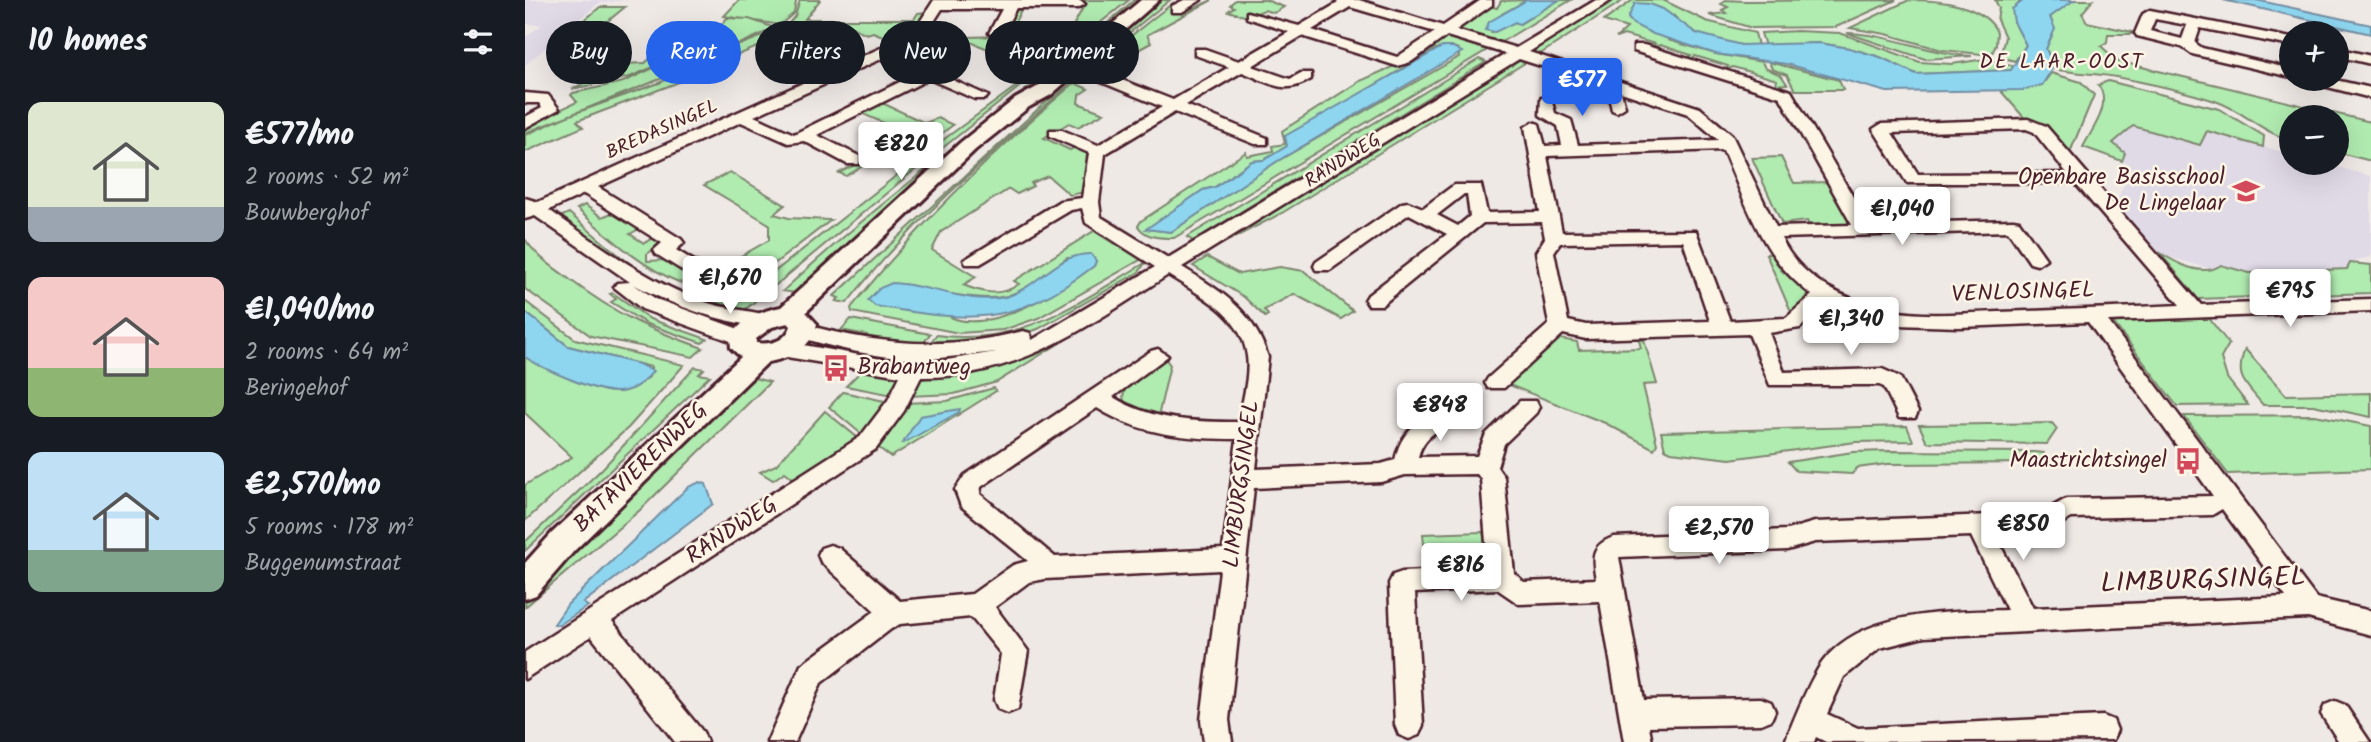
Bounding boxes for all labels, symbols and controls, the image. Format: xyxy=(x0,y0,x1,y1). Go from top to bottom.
text: 10 homes xyxy=(28,18,148,66)
chip: Buy xyxy=(546,21,632,84)
chip: Rent xyxy=(646,21,741,84)
chip: Filters xyxy=(755,21,865,84)
chip: New xyxy=(879,21,971,84)
chip: Apartment xyxy=(985,21,1139,84)
map controls xyxy=(2279,21,2349,175)
button: + xyxy=(2279,21,2349,91)
icon: filters xyxy=(459,23,497,61)
district label: DE LAAR-OOST xyxy=(1979,46,2145,79)
pin: €577 xyxy=(1541,58,1623,118)
text: €577 xyxy=(1558,63,1606,99)
street label: BREDASINGEL xyxy=(601,92,723,168)
button: − xyxy=(2279,105,2349,175)
text: €577/mo xyxy=(245,112,354,160)
pin: €820 xyxy=(860,122,942,182)
street label: RANDWEG xyxy=(1299,126,1387,196)
text: €820 xyxy=(874,127,928,163)
icon: home xyxy=(84,130,168,214)
text: 2 rooms · 52 m² xyxy=(245,160,408,196)
place label: Openbare Basisschool De Lingelaar xyxy=(2018,160,2226,222)
school or university icon: Openbare Basisschool De Lingelaar xyxy=(2231,176,2261,206)
pin: €1,040 xyxy=(1845,188,1959,247)
text: €1,040 xyxy=(1870,192,1934,228)
text: Bouwberghof xyxy=(245,196,369,232)
pin: €1,670 xyxy=(673,256,787,316)
text: €1,670 xyxy=(699,261,761,297)
pin: €795 xyxy=(2249,270,2331,329)
street label: VENLOSINGEL xyxy=(1951,273,2095,313)
text: €795 xyxy=(2266,274,2314,310)
text: €1,040/mo xyxy=(245,287,375,335)
pin: €1,340 xyxy=(1794,298,1908,357)
text: €1,340 xyxy=(1819,302,1883,338)
icon: home xyxy=(84,305,168,389)
text: 2 rooms · 64 m² xyxy=(245,335,408,371)
place label: Brabantweg xyxy=(857,350,971,386)
bus stop icon: Brabantweg xyxy=(821,353,851,383)
text: Beringehof xyxy=(245,371,348,407)
pin: €848 xyxy=(1399,384,1481,443)
text: €848 xyxy=(1413,388,1467,424)
street label: BATAVIERENWEG xyxy=(565,394,717,542)
street label: LIMBURGSINGEL xyxy=(1214,398,1270,570)
place label: Maastrichtsingel xyxy=(2010,443,2167,479)
bus stop icon: Maastrichtsingel xyxy=(2173,446,2203,476)
text: €2,570/mo xyxy=(245,462,381,510)
icon: home xyxy=(84,480,168,564)
street label: RANDWEG xyxy=(679,488,785,574)
pin: €850 xyxy=(1982,503,2064,562)
pin: €2,570 xyxy=(1662,506,1776,566)
text: €850 xyxy=(1997,507,2049,543)
text: 5 rooms · 178 m² xyxy=(245,510,413,546)
text: €2,570 xyxy=(1685,511,1753,547)
pin: €816 xyxy=(1420,544,1502,603)
text: Buggenumstraat xyxy=(245,546,401,582)
text: €816 xyxy=(1437,548,1485,584)
street label: LIMBURGSINGEL xyxy=(2100,555,2306,607)

